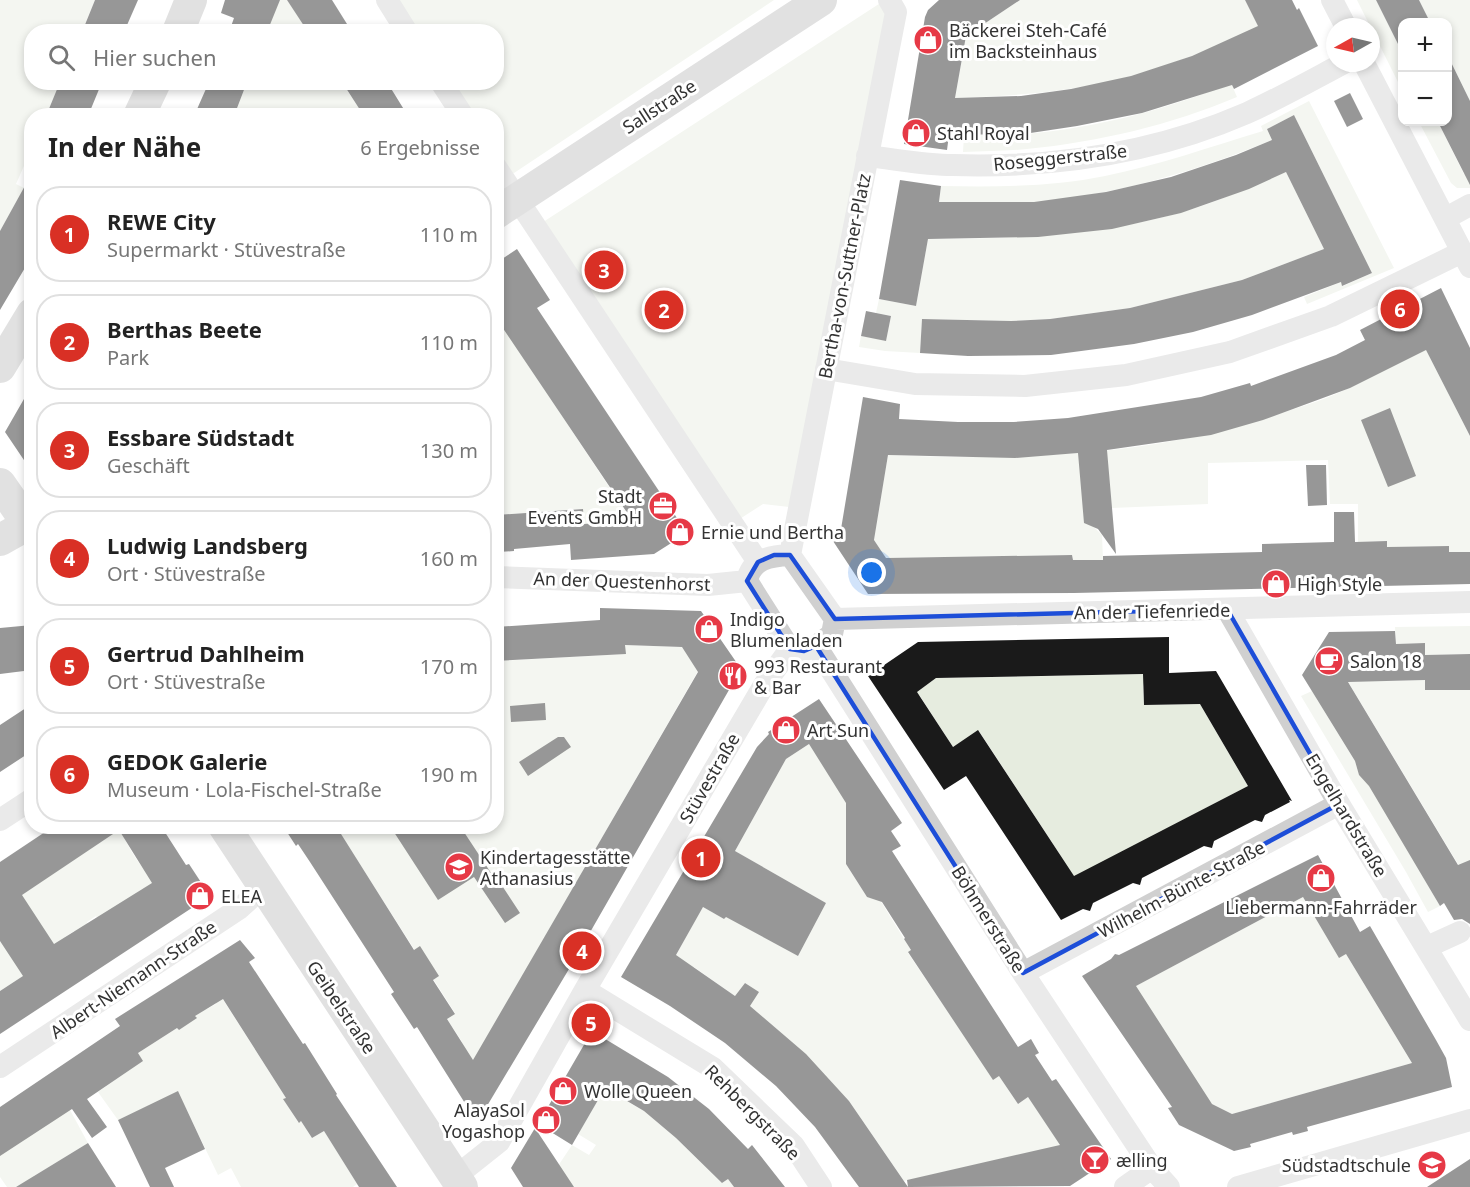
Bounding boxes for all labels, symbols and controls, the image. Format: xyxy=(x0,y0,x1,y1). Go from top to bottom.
place label: Bäckerei Steh-Café im Backsteinhaus xyxy=(949,18,1107,63)
north arrow xyxy=(1326,18,1380,72)
map controls xyxy=(1398,18,1452,126)
button: + xyxy=(1398,18,1452,72)
search box xyxy=(24,24,504,90)
shop icon: Bäckerei Steh-Café im Backsteinhaus xyxy=(912,24,944,56)
icon: search xyxy=(45,41,78,74)
text: Hier suchen xyxy=(93,42,217,72)
button: − xyxy=(1398,72,1452,126)
street label: Sallstraße xyxy=(618,73,700,139)
shop icon: Stahl Royal xyxy=(900,117,932,149)
place label: Stahl Royal xyxy=(937,121,1030,145)
text: In der Nähe xyxy=(48,129,201,165)
text: 6 Ergebnisse xyxy=(360,134,480,161)
street label: Roseggerstraße xyxy=(992,138,1128,176)
street label: Bertha-von-Suttner-Platz xyxy=(812,171,876,381)
text: REWE City xyxy=(107,206,216,236)
text: 1 xyxy=(64,221,75,248)
text: 110 m xyxy=(420,221,478,248)
text: Supermarkt · Stüvestraße xyxy=(107,236,346,263)
pin: 3 xyxy=(584,248,624,292)
pin: 6 xyxy=(1380,286,1420,332)
pin: 2 xyxy=(644,288,684,332)
text: Berthas Beete xyxy=(107,314,262,344)
text: 2 xyxy=(64,329,75,356)
text: 110 m xyxy=(420,329,478,356)
text: Park xyxy=(107,344,149,371)
text: Essbare Südstadt xyxy=(107,422,294,452)
text: 3 xyxy=(64,437,75,464)
text: 130 m xyxy=(420,437,478,464)
text: Geschäft xyxy=(107,452,190,479)
place label: Stadt Events GmbH xyxy=(527,484,643,529)
office icon: Stadt Events GmbH xyxy=(647,490,679,522)
shop icon: Ernie und Bertha xyxy=(664,516,696,548)
place label: Ernie und Bertha xyxy=(701,520,844,544)
text: Ludwig Landsberg xyxy=(107,530,308,560)
text: 4 xyxy=(64,545,75,572)
text: 160 m xyxy=(420,545,478,572)
your location xyxy=(857,558,886,587)
text: Ort · Stüvestraße xyxy=(107,560,266,587)
street label: An der Questenhorst xyxy=(533,566,711,596)
shop icon: High Style xyxy=(1260,568,1292,600)
place label: High Style xyxy=(1297,572,1382,596)
street label: An der Tiefenriede xyxy=(1074,598,1230,624)
place label: Indigo Blumenladen xyxy=(730,607,843,652)
shop icon: Indigo Blumenladen xyxy=(693,613,725,645)
text: Gertrud Dahlheim xyxy=(107,638,305,668)
cafe icon: Salon 18 xyxy=(1313,645,1345,677)
place label: Salon 18 xyxy=(1350,649,1422,673)
text: 5 xyxy=(64,653,75,680)
text: 170 m xyxy=(420,653,478,680)
place label: 993 Restaurant & Bar xyxy=(754,654,883,699)
restaurant icon: 993 Restaurant & Bar xyxy=(717,660,749,692)
text: Ort · Stüvestraße xyxy=(107,668,266,695)
shop icon: Art Sun xyxy=(770,714,802,746)
place label: Art Sun xyxy=(807,718,869,742)
street label: Stüvestraße xyxy=(673,728,745,828)
text: GEDOK Galerie xyxy=(107,746,267,776)
street label: Engelhardstraße xyxy=(1301,749,1393,881)
text: 6 xyxy=(64,761,75,788)
text: 190 m xyxy=(420,761,478,788)
text: Museum · Lola-Fischel-Straße xyxy=(107,776,382,803)
street label: Wilhelm-Bünte-Straße xyxy=(1093,835,1269,943)
pin: 1 xyxy=(682,836,720,880)
place label: Kindertagesstätte Athanasius xyxy=(480,845,630,890)
school or university icon: Kindertagesstätte Athanasius xyxy=(443,851,475,883)
street label: Böhmerstraße xyxy=(947,861,1031,977)
shop icon: Liebermann-Fahrräder xyxy=(1305,862,1337,894)
shop icon: ELEA xyxy=(184,880,216,912)
place label: ELEA xyxy=(221,884,262,908)
place label: Liebermann-Fahrräder xyxy=(1225,895,1417,919)
street label: Albert-Niemann-Straße xyxy=(45,914,221,1044)
pin: 4 xyxy=(562,928,602,974)
street label: Geibelstraße xyxy=(302,956,382,1058)
pin: 5 xyxy=(572,1000,610,1046)
street label: Rehbergstraße xyxy=(700,1059,806,1165)
shop icon: Wolle Queen xyxy=(547,1075,579,1107)
place label: Wolle Queen xyxy=(584,1079,692,1103)
place label: AlayaSol Yogashop xyxy=(442,1098,525,1143)
shop icon: AlayaSol Yogashop xyxy=(530,1104,562,1136)
bar icon: ælling xyxy=(1079,1144,1111,1176)
place label: ælling xyxy=(1116,1148,1168,1172)
school or university icon: Südstadtschule xyxy=(1416,1149,1448,1181)
place label: Südstadtschule xyxy=(1282,1153,1411,1177)

